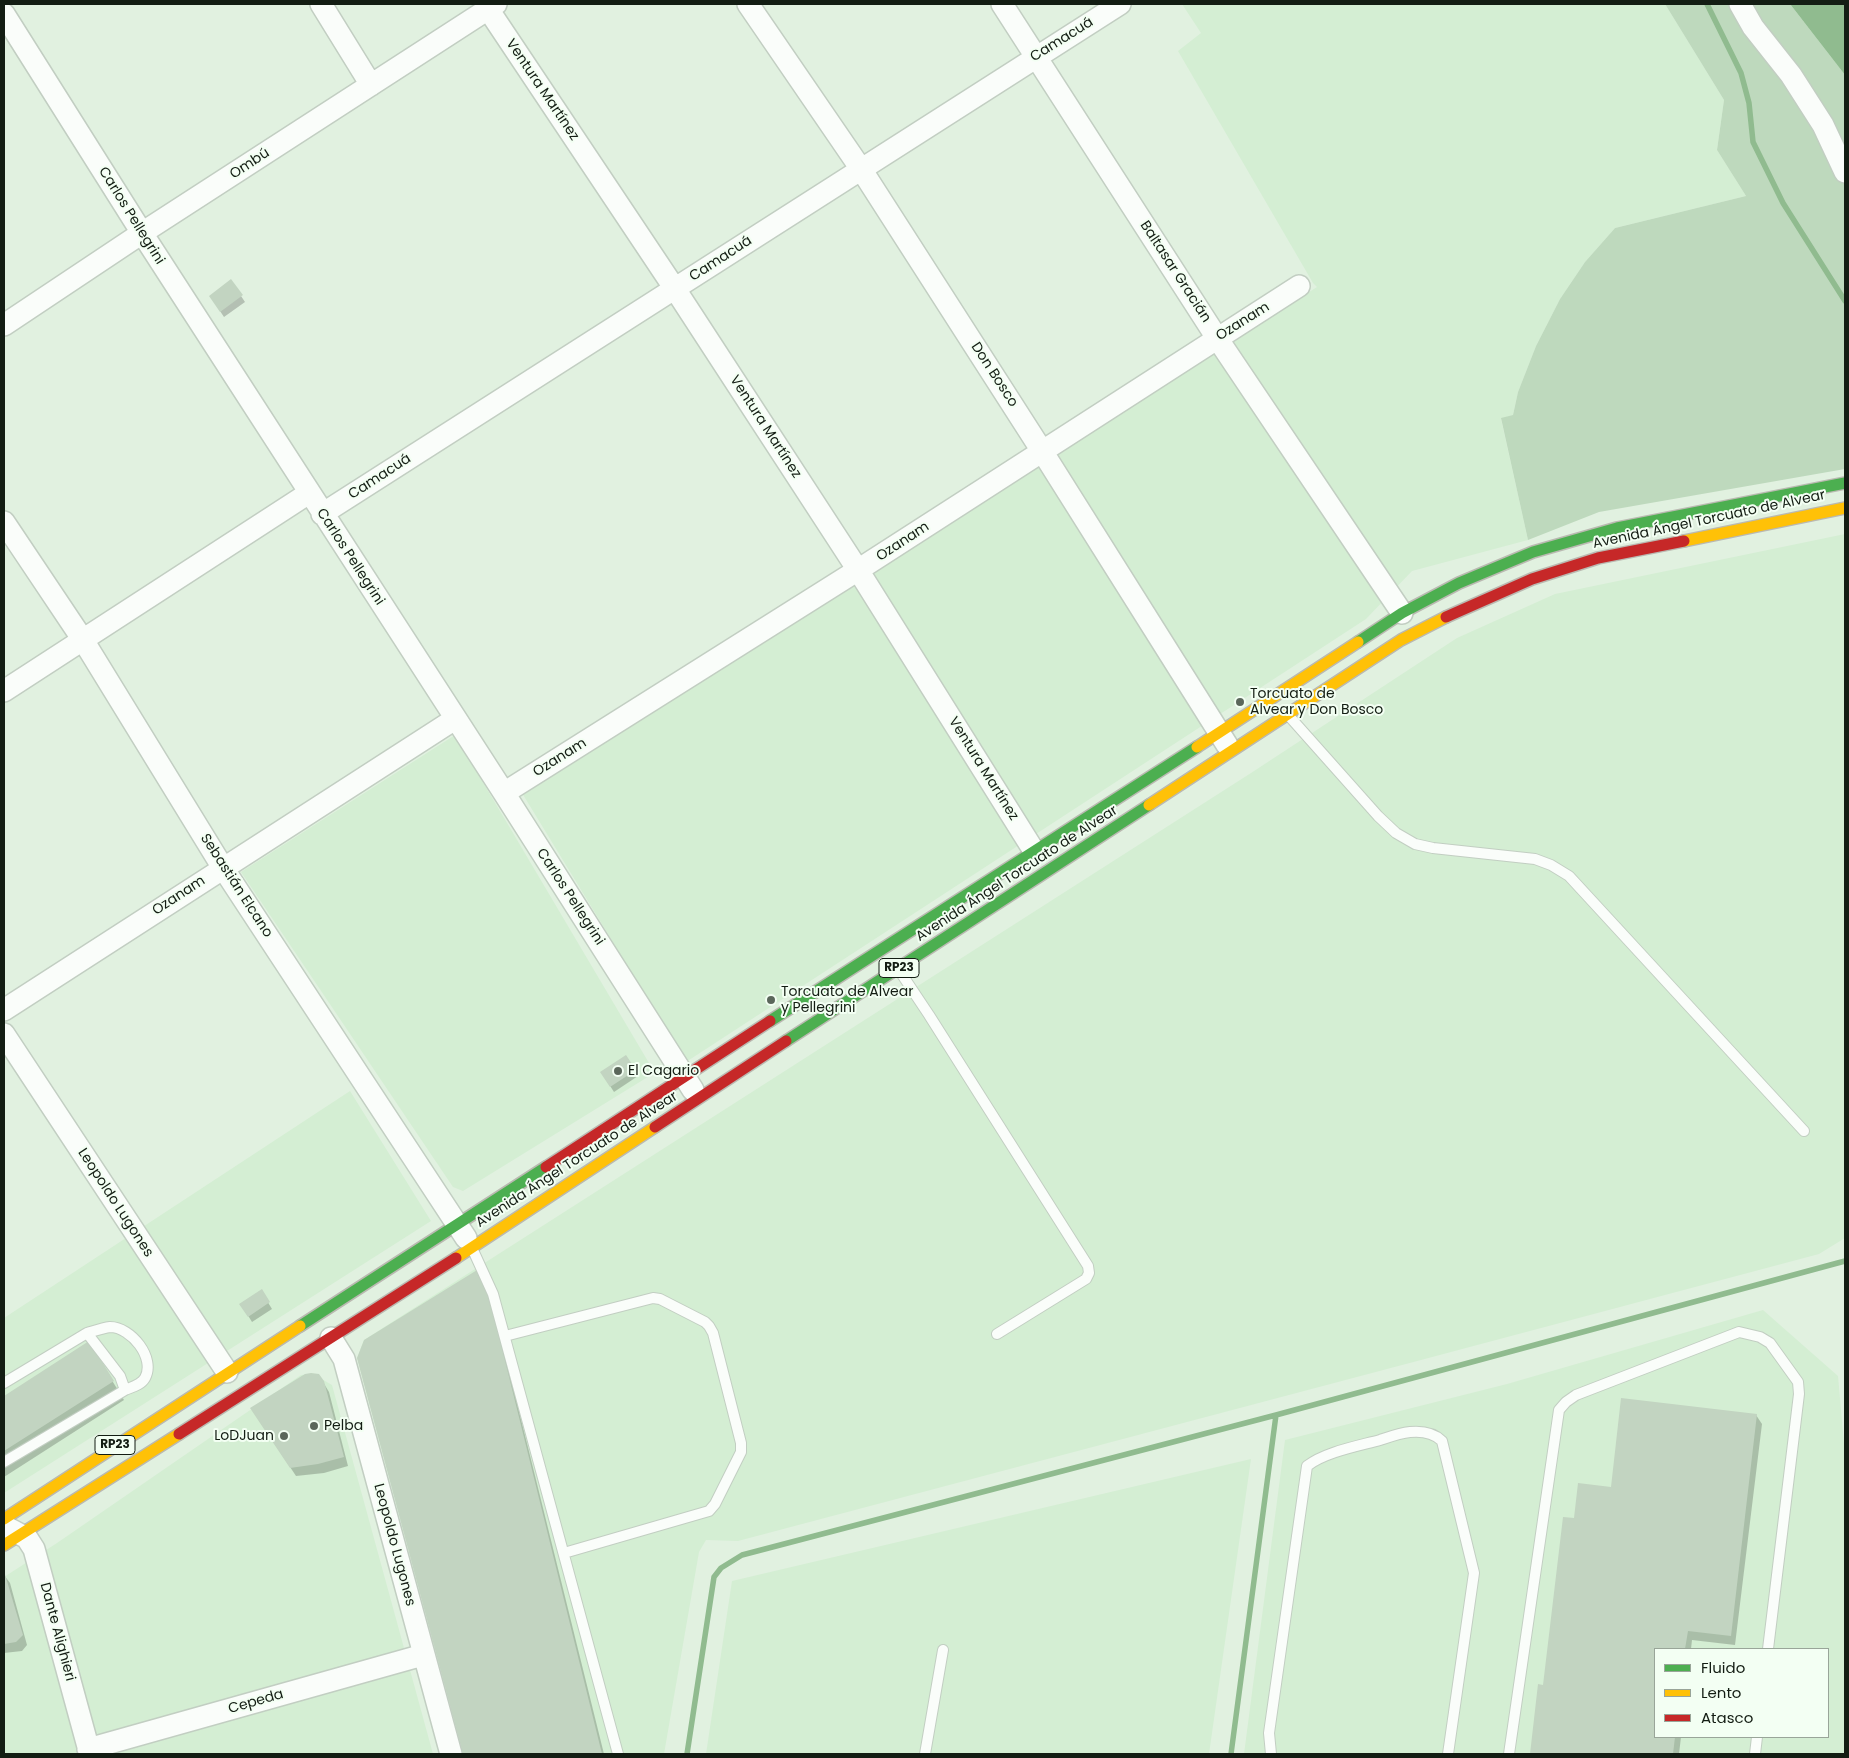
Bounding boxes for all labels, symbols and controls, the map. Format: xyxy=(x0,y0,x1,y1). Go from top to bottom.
street label: Camacuá xyxy=(1027,14,1097,66)
street label: Ventura Martínez xyxy=(502,36,582,144)
street label: Ombú xyxy=(227,145,273,183)
street label: Carlos Pellegrini xyxy=(94,164,168,268)
street label: Baltasar Gracián xyxy=(1136,218,1214,326)
street label: Camacuá xyxy=(687,233,755,285)
street label: Ozanam xyxy=(1213,299,1273,345)
street label: Don Bosco xyxy=(967,339,1021,411)
street label: Ventura Martínez xyxy=(726,373,804,481)
street label: Camacuá xyxy=(346,451,414,503)
street label: Avenida Ángel Torcuato de Alvear xyxy=(1591,487,1827,553)
street label: Carlos Pellegrini xyxy=(313,506,387,608)
street label: Ozanam xyxy=(873,519,933,565)
place label: Torcuato de Alvear y Don Bosco xyxy=(1250,686,1383,719)
marker: Torcuato de Alvear y Don Bosco xyxy=(1234,696,1246,708)
street label: Ventura Martínez xyxy=(944,714,1022,824)
street label: Ozanam xyxy=(530,735,590,781)
street label: Avenida Ángel Torcuato de Alvear xyxy=(913,802,1121,946)
street label: Sebastián Elcano xyxy=(196,831,276,941)
street label: Carlos Pellegrini xyxy=(533,846,607,948)
street label: Ozanam xyxy=(149,873,209,919)
road number: RP23 xyxy=(879,958,919,978)
place label: Torcuato de Alvear y Pellegrini xyxy=(781,984,913,1016)
marker: Torcuato de Alvear y Pellegrini xyxy=(765,994,777,1006)
place label: El Cagario xyxy=(628,1063,699,1079)
marker: El Cagario xyxy=(612,1065,624,1077)
street label: Avenida Ángel Torcuato de Alvear xyxy=(473,1088,681,1232)
street label: Leopoldo Lugones xyxy=(74,1146,156,1260)
place label: Pelba xyxy=(324,1418,363,1434)
marker: Pelba xyxy=(308,1420,320,1432)
place label: LoDJuan xyxy=(214,1428,274,1444)
marker: LoDJuan xyxy=(278,1430,290,1442)
road number: RP23 xyxy=(95,1436,135,1454)
street label: Leopoldo Lugones xyxy=(370,1482,418,1608)
street label: Dante Alighieri xyxy=(36,1581,78,1683)
legend xyxy=(1654,1648,1829,1738)
text: Fluido xyxy=(1701,1657,1745,1678)
text: Lento xyxy=(1701,1682,1741,1703)
street label: Cepeda xyxy=(227,1686,285,1718)
text: Atasco xyxy=(1701,1707,1753,1728)

